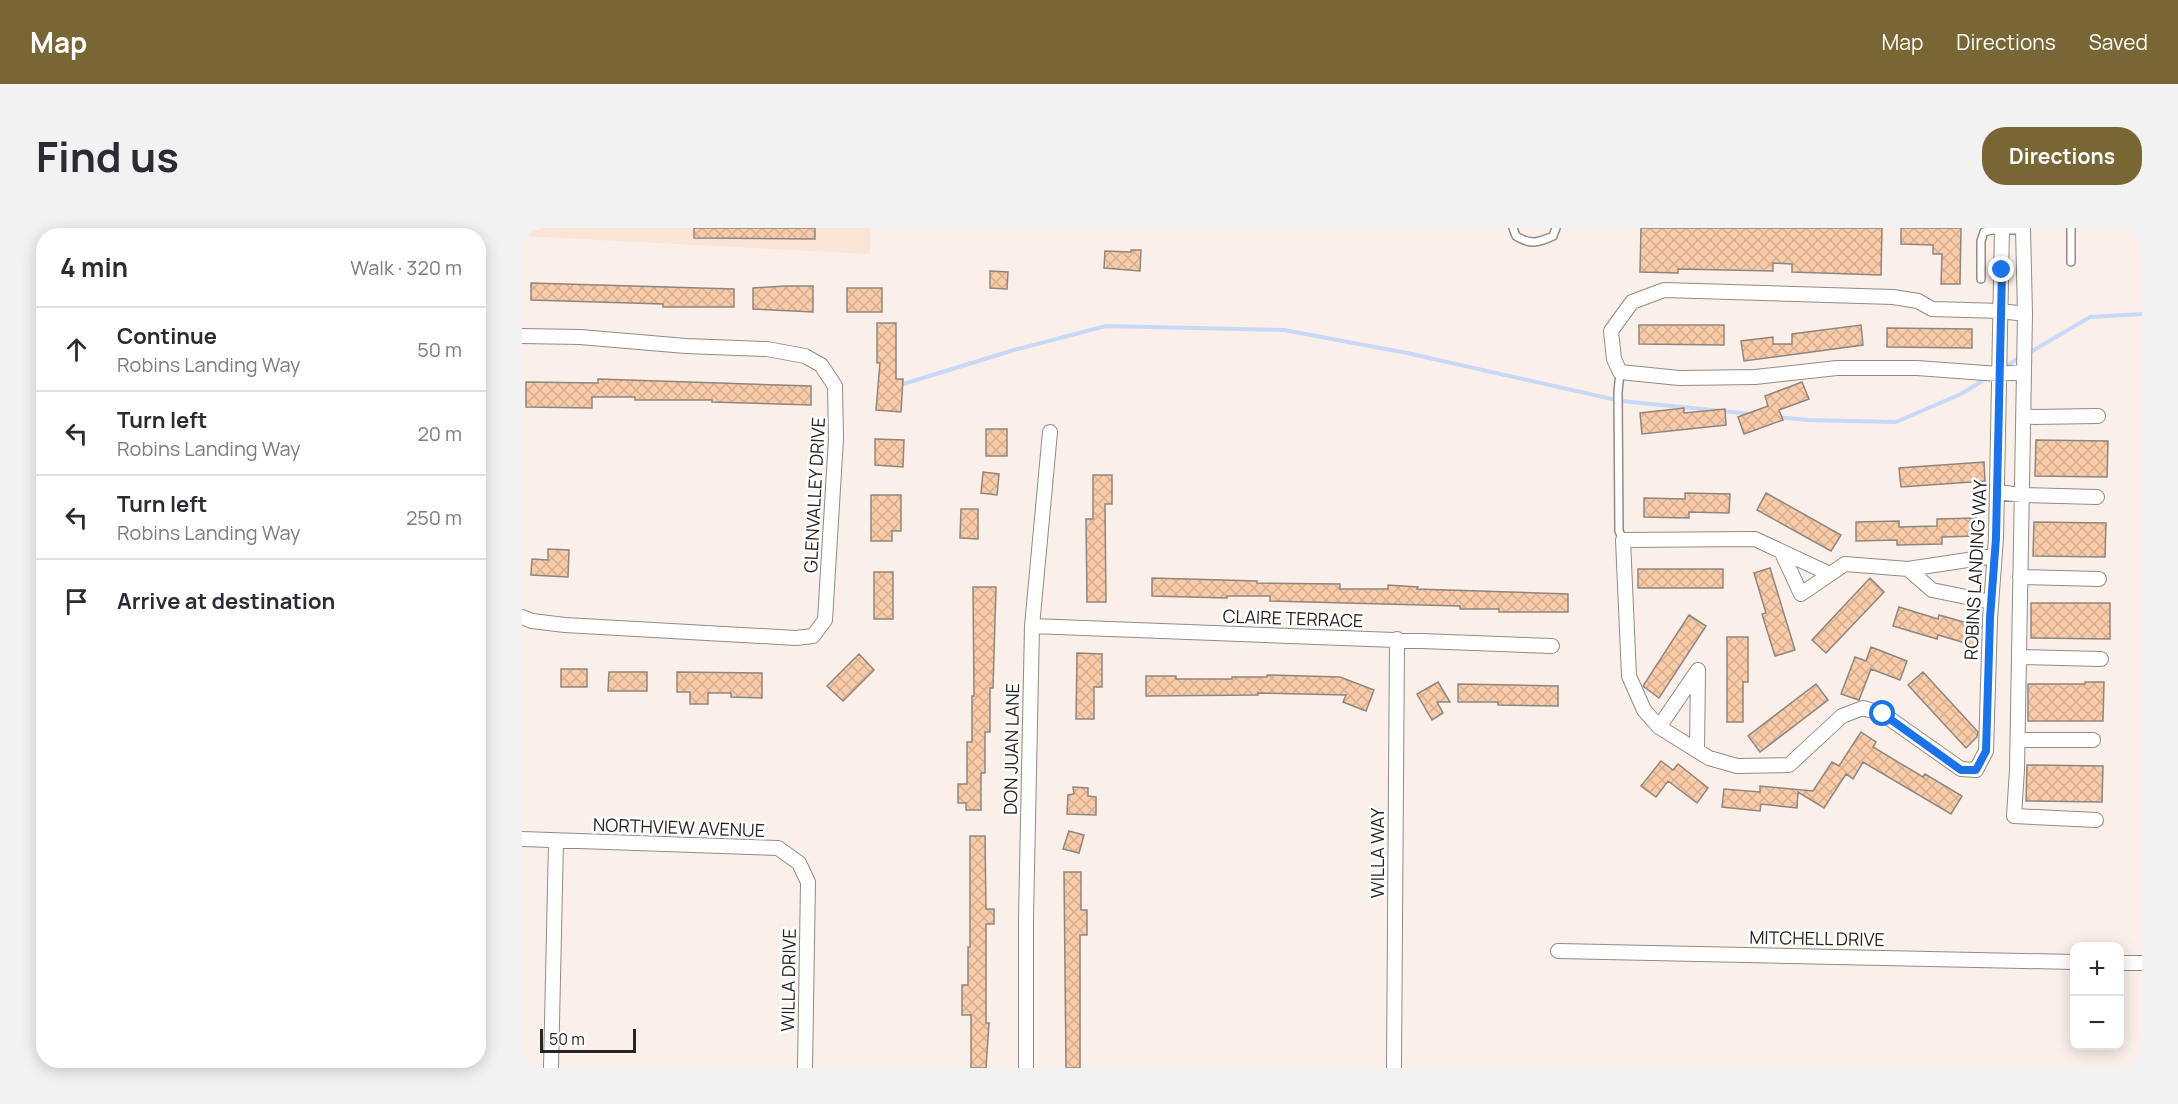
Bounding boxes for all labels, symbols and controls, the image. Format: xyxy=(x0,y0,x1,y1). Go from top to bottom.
text: Map xyxy=(30,23,87,61)
text: Map xyxy=(1882,28,1923,56)
text: Directions xyxy=(1956,28,2056,56)
text: Saved xyxy=(2089,28,2148,56)
text: Find us xyxy=(36,127,179,185)
button: Directions xyxy=(1982,127,2142,185)
text: 4 min xyxy=(60,249,128,285)
text: Walk · 320 m xyxy=(350,254,462,281)
route end xyxy=(1988,256,2014,282)
text: Continue xyxy=(117,321,217,351)
icon: ahead xyxy=(60,333,93,366)
text: 50 m xyxy=(417,336,462,363)
text: Robins Landing Way xyxy=(117,351,301,378)
text: Turn left xyxy=(117,405,207,435)
icon: left xyxy=(60,417,93,450)
street label: GLENVALLEY DRIVE xyxy=(798,417,830,573)
text: 20 m xyxy=(417,420,462,447)
text: Robins Landing Way xyxy=(117,435,301,462)
street label: ROBINS LANDING WAY xyxy=(1958,478,1992,661)
text: Turn left xyxy=(117,489,207,519)
icon: left xyxy=(60,501,93,534)
text: 250 m xyxy=(406,504,462,531)
text: Robins Landing Way xyxy=(117,519,301,546)
icon: arrive xyxy=(60,585,93,618)
text: Arrive at destination xyxy=(117,586,335,616)
street label: CLAIRE TERRACE xyxy=(1222,604,1364,632)
street label: DON JUAN LANE xyxy=(998,683,1024,815)
route start xyxy=(1869,700,1895,726)
street label: WILLA WAY xyxy=(1365,807,1389,898)
street label: NORTHVIEW AVENUE xyxy=(593,812,765,842)
street label: MITCHELL DRIVE xyxy=(1749,925,1885,951)
street label: WILLA DRIVE xyxy=(775,928,801,1032)
map controls xyxy=(2070,942,2124,1050)
button: + xyxy=(2070,942,2124,996)
button: − xyxy=(2070,996,2124,1050)
scale bar xyxy=(540,1026,636,1054)
text: 50 m xyxy=(549,1028,585,1050)

